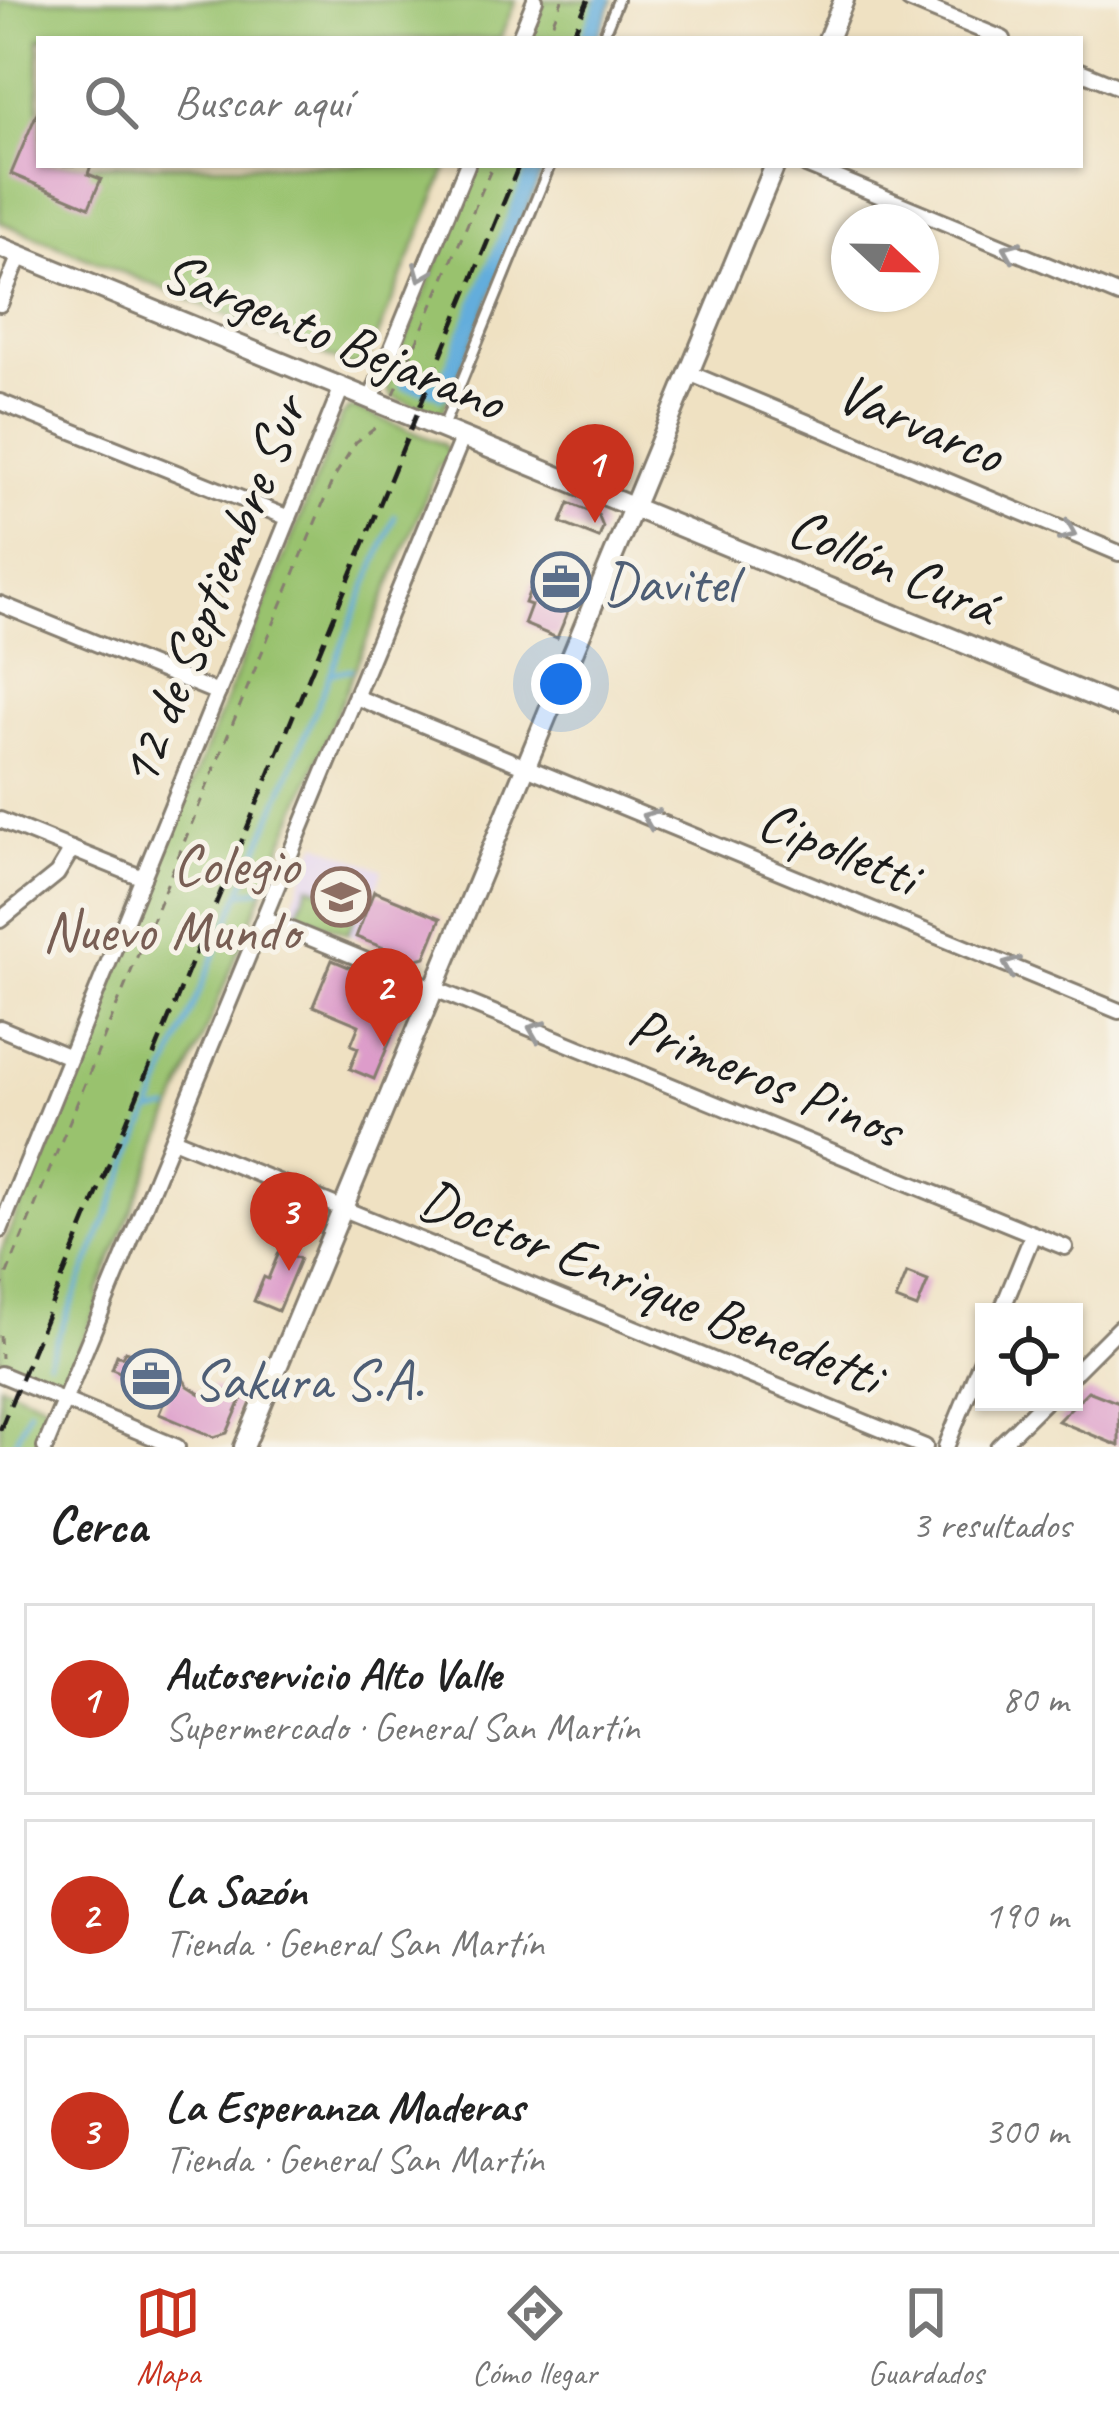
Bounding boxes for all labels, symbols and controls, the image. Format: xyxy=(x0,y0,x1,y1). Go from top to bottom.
search box xyxy=(36,36,1083,168)
icon: search xyxy=(78,69,144,135)
text: Buscar aquí xyxy=(174,74,350,131)
north arrow xyxy=(831,204,939,312)
street label: Sargento Bejarano xyxy=(152,235,518,438)
one-way arrow xyxy=(1002,240,1023,264)
one-way arrow xyxy=(412,262,436,283)
street label: Varvarco xyxy=(827,356,1017,491)
street label: 12 de Septiembre Sur xyxy=(101,381,325,797)
pin: 1 xyxy=(556,424,634,523)
street label: Collón Curá xyxy=(778,490,1012,644)
one-way arrow xyxy=(1056,517,1077,541)
place label: Davitel xyxy=(603,547,746,619)
office icon: Davitel xyxy=(530,551,592,613)
your location xyxy=(531,654,591,714)
street label: Cipolletti xyxy=(748,784,935,915)
one-way arrow xyxy=(641,808,662,832)
place label: Colegio Nuevo Mundo xyxy=(42,829,305,967)
school or university icon: Colegio Nuevo Mundo xyxy=(310,866,372,928)
pin: 2 xyxy=(345,948,423,1047)
one-way arrow xyxy=(1001,956,1022,980)
street label: Primeros Pinos xyxy=(619,990,917,1166)
one-way arrow xyxy=(526,1020,547,1044)
street label: Doctor Enrique Benedetti xyxy=(410,1162,898,1415)
pin: 3 xyxy=(250,1172,328,1271)
map controls xyxy=(975,1303,1083,1411)
button: locate xyxy=(975,1303,1083,1411)
place label: Sakura S.A. xyxy=(193,1344,424,1416)
office icon: Sakura S.A. xyxy=(120,1348,182,1410)
text: Cerca xyxy=(48,1493,147,1557)
text: 3 resultados xyxy=(912,1501,1071,1550)
text: Autoservicio Alto Valle xyxy=(165,1646,501,1703)
text: 1 xyxy=(81,1675,99,1724)
text: 80 m xyxy=(1002,1675,1068,1724)
text: Supermercado · General San Martín xyxy=(165,1703,640,1752)
text: La Sazón xyxy=(165,1862,307,1919)
text: 2 xyxy=(81,1891,99,1940)
text: 190 m xyxy=(984,1891,1068,1940)
text: Tienda · General San Martín xyxy=(165,1919,544,1968)
text: La Esperanza Maderas xyxy=(165,2078,524,2135)
text: 3 xyxy=(81,2107,99,2156)
text: 300 m xyxy=(984,2107,1068,2156)
text: Tienda · General San Martín xyxy=(165,2135,544,2184)
tab: Mapa xyxy=(135,2280,201,2394)
tab: Cómo llegar xyxy=(472,2280,597,2394)
tab: Guardados xyxy=(868,2280,984,2394)

